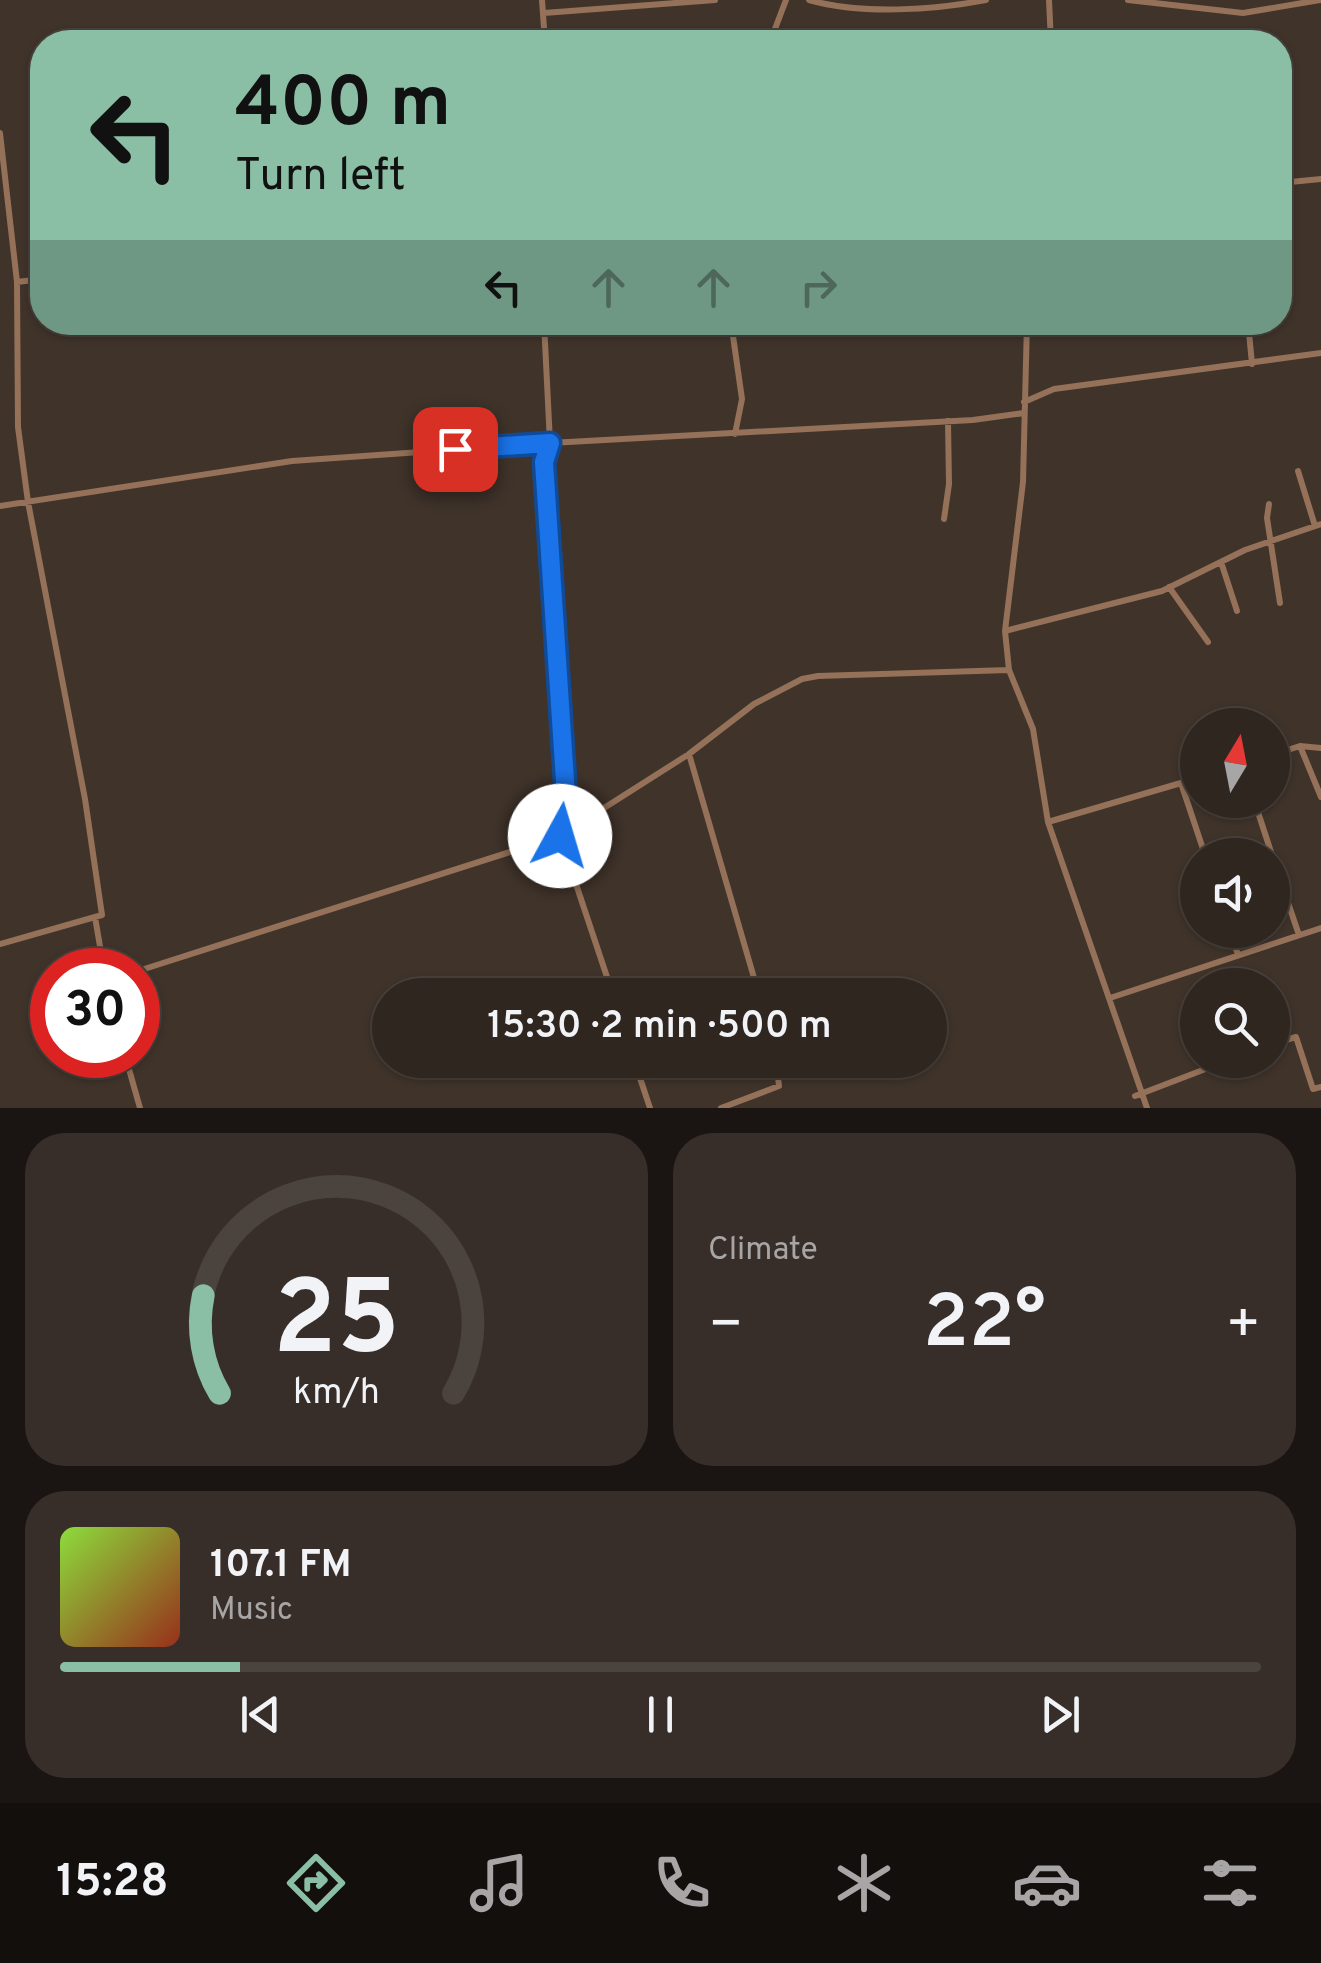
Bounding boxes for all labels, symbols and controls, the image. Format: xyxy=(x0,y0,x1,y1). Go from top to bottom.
text: 400 m xyxy=(235,62,451,151)
icon: left xyxy=(70,70,200,200)
text: Turn left xyxy=(235,149,406,206)
icon: left xyxy=(476,260,531,315)
icon: ahead xyxy=(581,260,636,315)
icon: ahead xyxy=(686,260,741,315)
icon: right xyxy=(791,260,846,315)
pin xyxy=(413,407,498,492)
icon: arrive xyxy=(428,422,483,477)
north arrow xyxy=(1180,708,1290,818)
map controls xyxy=(1180,708,1290,1078)
position arrow xyxy=(508,784,612,888)
button: sound xyxy=(1180,838,1290,948)
speed limit sign: 30 xyxy=(30,948,160,1078)
button: search xyxy=(1180,968,1290,1078)
text: 15:30 · 2 min · 500 m xyxy=(487,1003,832,1052)
text: Climate xyxy=(708,1231,818,1271)
text: 25 xyxy=(273,1259,400,1391)
text: 22° xyxy=(923,1279,1046,1374)
text: − xyxy=(708,1292,743,1362)
text: + xyxy=(1226,1292,1261,1362)
text: km/h xyxy=(293,1371,380,1417)
text: 107.1 FM xyxy=(210,1542,352,1591)
text: Music xyxy=(210,1591,293,1631)
icon: previous xyxy=(233,1687,288,1742)
icon: pause xyxy=(633,1687,688,1742)
icon: next xyxy=(1033,1687,1088,1742)
icon: directions xyxy=(281,1848,351,1918)
icon: music xyxy=(464,1848,534,1918)
icon: phone xyxy=(647,1848,717,1918)
icon: climate xyxy=(829,1848,899,1918)
icon: car xyxy=(1012,1848,1082,1918)
icon: filters xyxy=(1195,1848,1265,1918)
text: 15:28 xyxy=(56,1855,169,1912)

